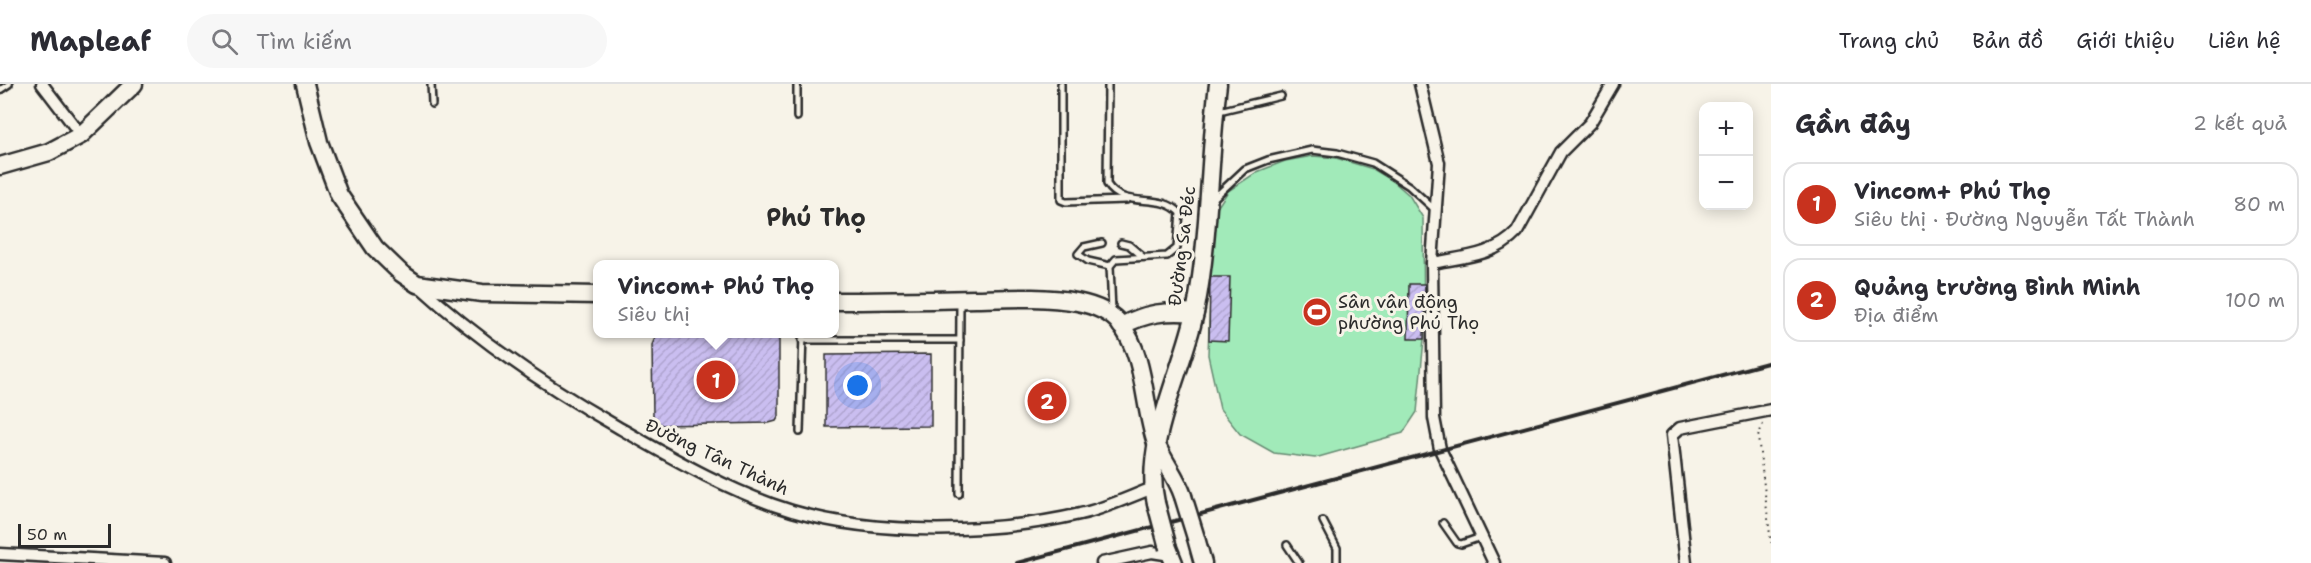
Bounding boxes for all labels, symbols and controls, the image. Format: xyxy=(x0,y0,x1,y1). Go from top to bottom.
search box xyxy=(187,14,607,68)
text: Mapleaf xyxy=(30,22,151,60)
icon: search xyxy=(208,25,241,58)
text: Tìm kiếm xyxy=(256,27,352,56)
text: Trang chủ xyxy=(1839,27,1939,55)
text: Bản đồ xyxy=(1972,27,2043,55)
text: Giới thiệu xyxy=(2076,27,2175,55)
text: Liên hệ xyxy=(2208,27,2281,55)
map controls xyxy=(1699,102,1753,210)
button: + xyxy=(1699,102,1753,156)
text: Gần đây xyxy=(1795,106,1911,141)
text: 2 kết quả xyxy=(2193,110,2287,136)
button: − xyxy=(1699,156,1753,210)
text: Vincom+ Phú Thọ xyxy=(1854,177,2051,206)
street label: Đường Sa Đéc xyxy=(1163,185,1201,307)
text: 1 xyxy=(1812,191,1821,217)
text: 80 m xyxy=(2233,191,2285,217)
district label: Phú Thọ xyxy=(766,202,866,234)
text: Siêu thị · Đường Nguyễn Tất Thành xyxy=(1854,206,2195,232)
popup xyxy=(593,260,839,338)
text: Vincom+ Phú Thọ xyxy=(618,272,814,301)
text: Quảng trường Bình Minh xyxy=(1854,273,2141,302)
text: 2 xyxy=(1810,287,1824,313)
text: 100 m xyxy=(2225,287,2285,313)
place label: Sân vận động phường Phú Thọ xyxy=(1338,290,1479,335)
sports icon: Sân vận động phường Phú Thọ xyxy=(1301,296,1333,328)
text: Siêu thị xyxy=(618,301,690,327)
text: Địa điểm xyxy=(1854,302,1939,328)
pin: 1 xyxy=(696,358,736,402)
your location xyxy=(843,371,872,400)
pin: 2 xyxy=(1028,378,1066,424)
street label: Đường Tân Thành xyxy=(641,413,793,501)
scale bar xyxy=(18,521,111,548)
text: 50 m xyxy=(27,524,67,545)

